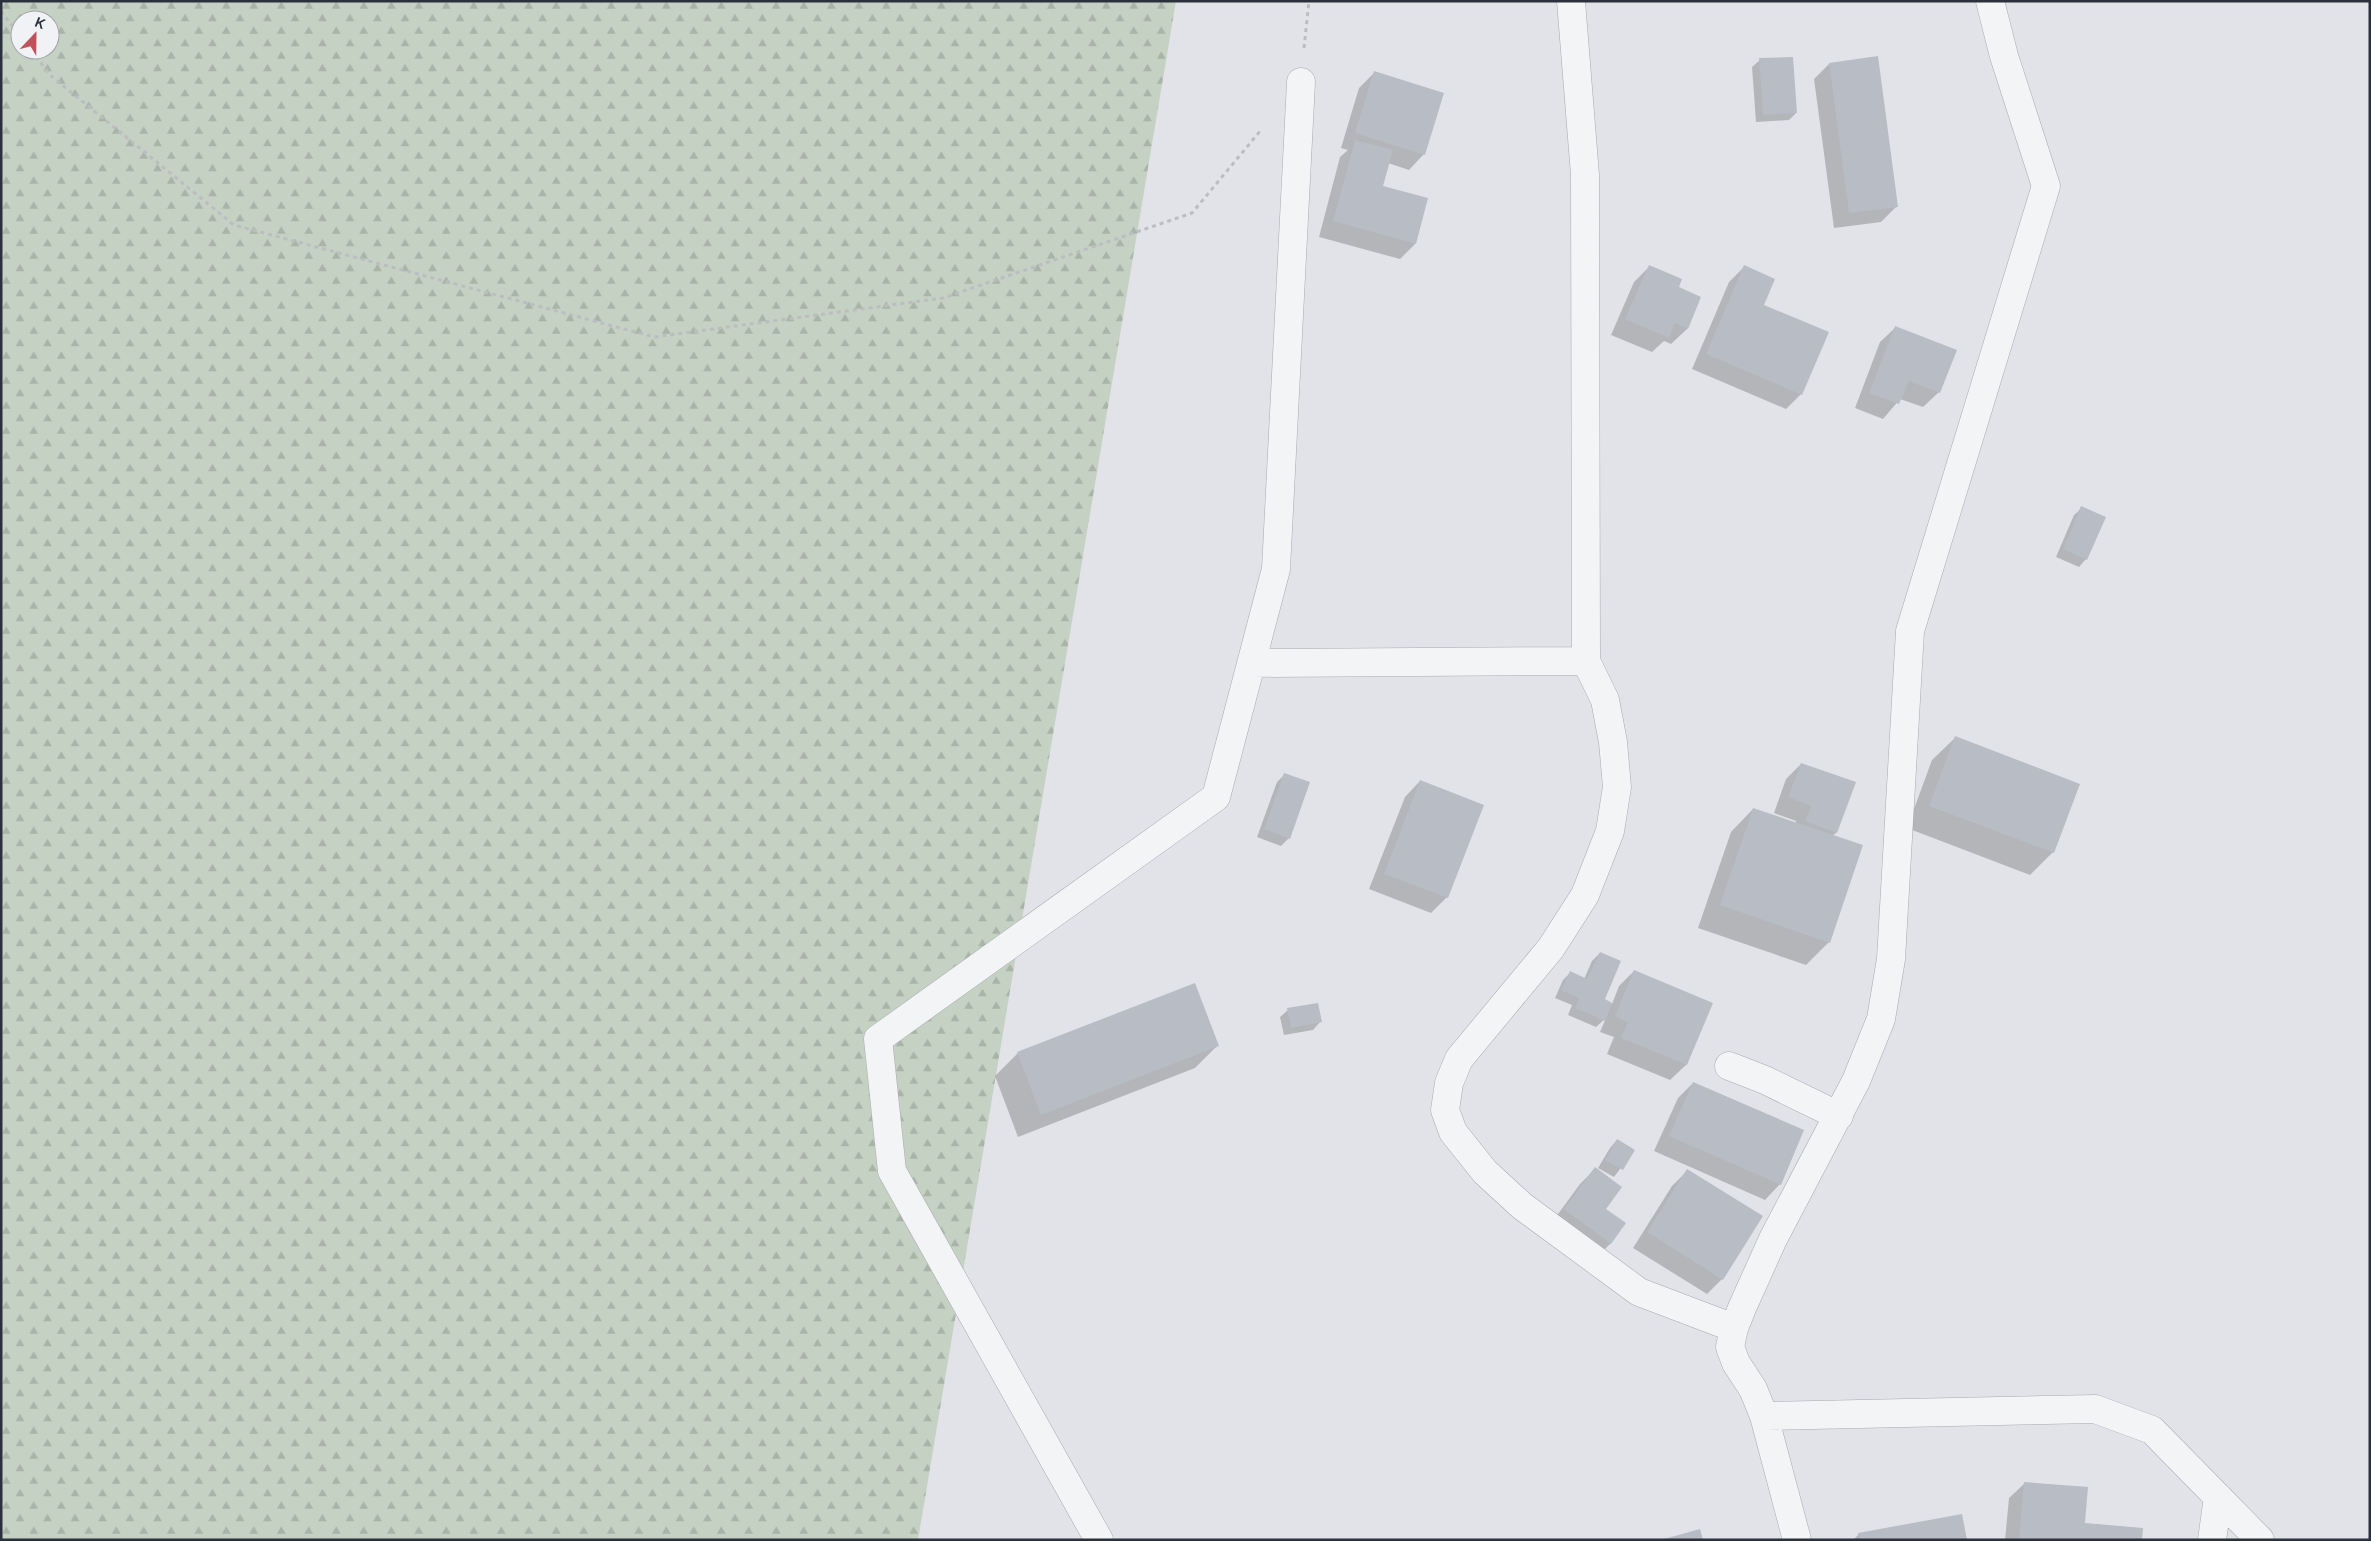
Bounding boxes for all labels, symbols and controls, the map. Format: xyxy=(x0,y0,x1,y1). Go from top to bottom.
north arrow xyxy=(10,10,60,60)
text: K xyxy=(33,14,48,32)

